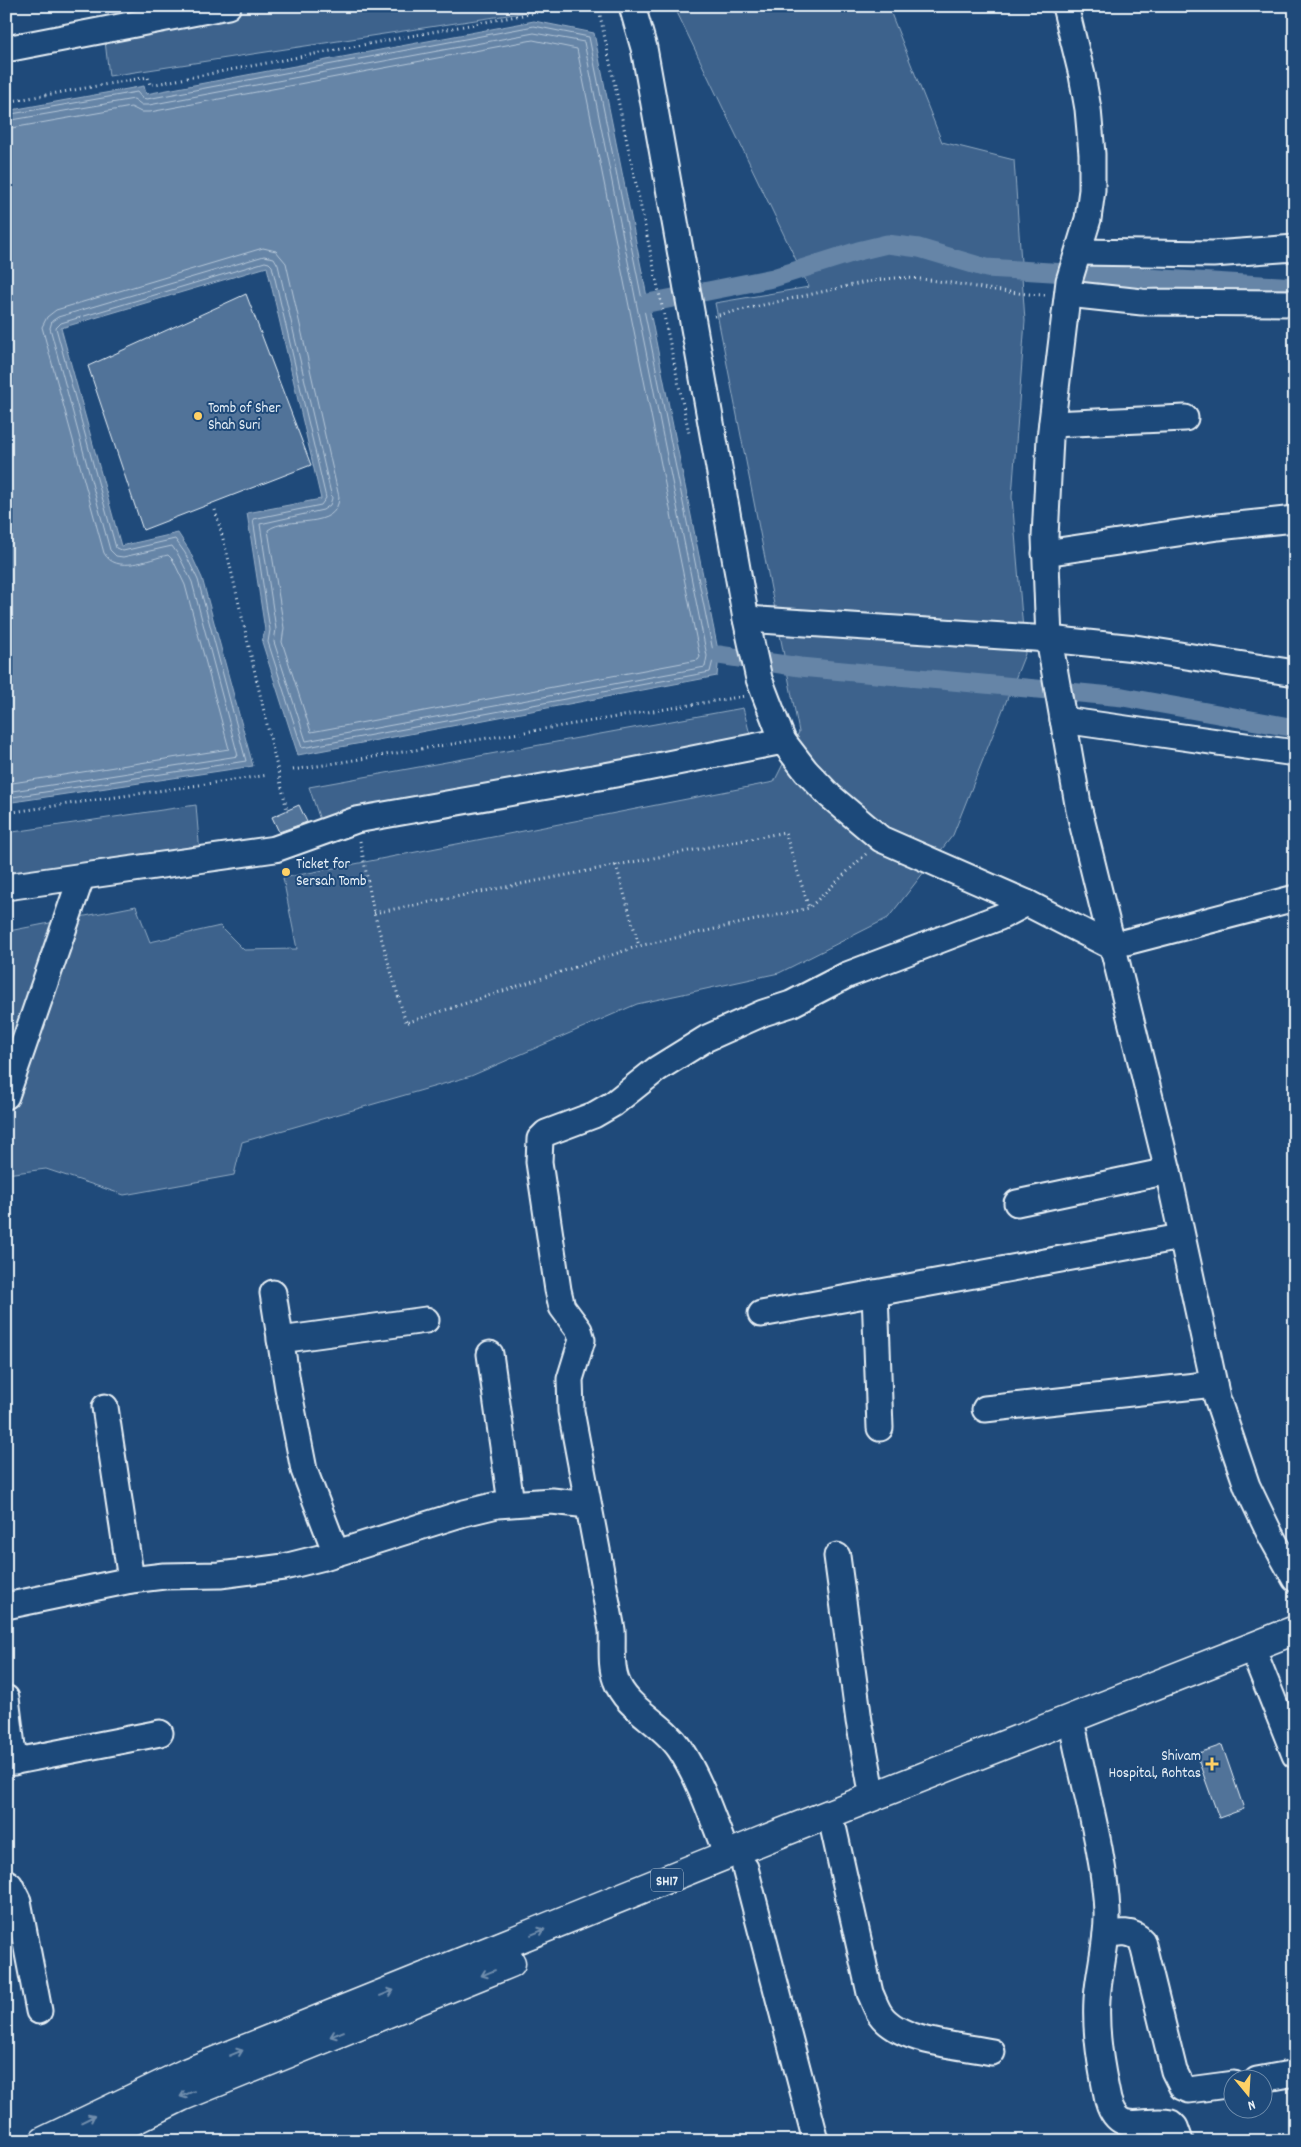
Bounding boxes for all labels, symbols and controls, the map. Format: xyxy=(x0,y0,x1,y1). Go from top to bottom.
place label: Tomb of Sher Shah Suri xyxy=(208,398,281,437)
marker: Tomb of Sher Shah Suri xyxy=(192,410,204,422)
place label: Ticket for Sersah Tomb xyxy=(296,854,367,893)
marker: Ticket for Sersah Tomb xyxy=(280,866,292,878)
place label: Shivam Hospital, Rohtas xyxy=(1109,1746,1201,1785)
marker: Shivam Hospital, Rohtas xyxy=(1205,1757,1219,1771)
road number: SH17 xyxy=(651,1868,683,1892)
one-way arrow xyxy=(529,1927,545,1936)
one-way arrow xyxy=(481,1968,496,1978)
one-way arrow xyxy=(379,1987,394,1997)
one-way arrow xyxy=(330,2030,345,2039)
one-way arrow xyxy=(228,2048,243,2057)
north arrow xyxy=(1224,2070,1274,2120)
one-way arrow xyxy=(180,2090,195,2100)
text: N xyxy=(1245,2094,1258,2115)
one-way arrow xyxy=(80,2114,95,2123)

